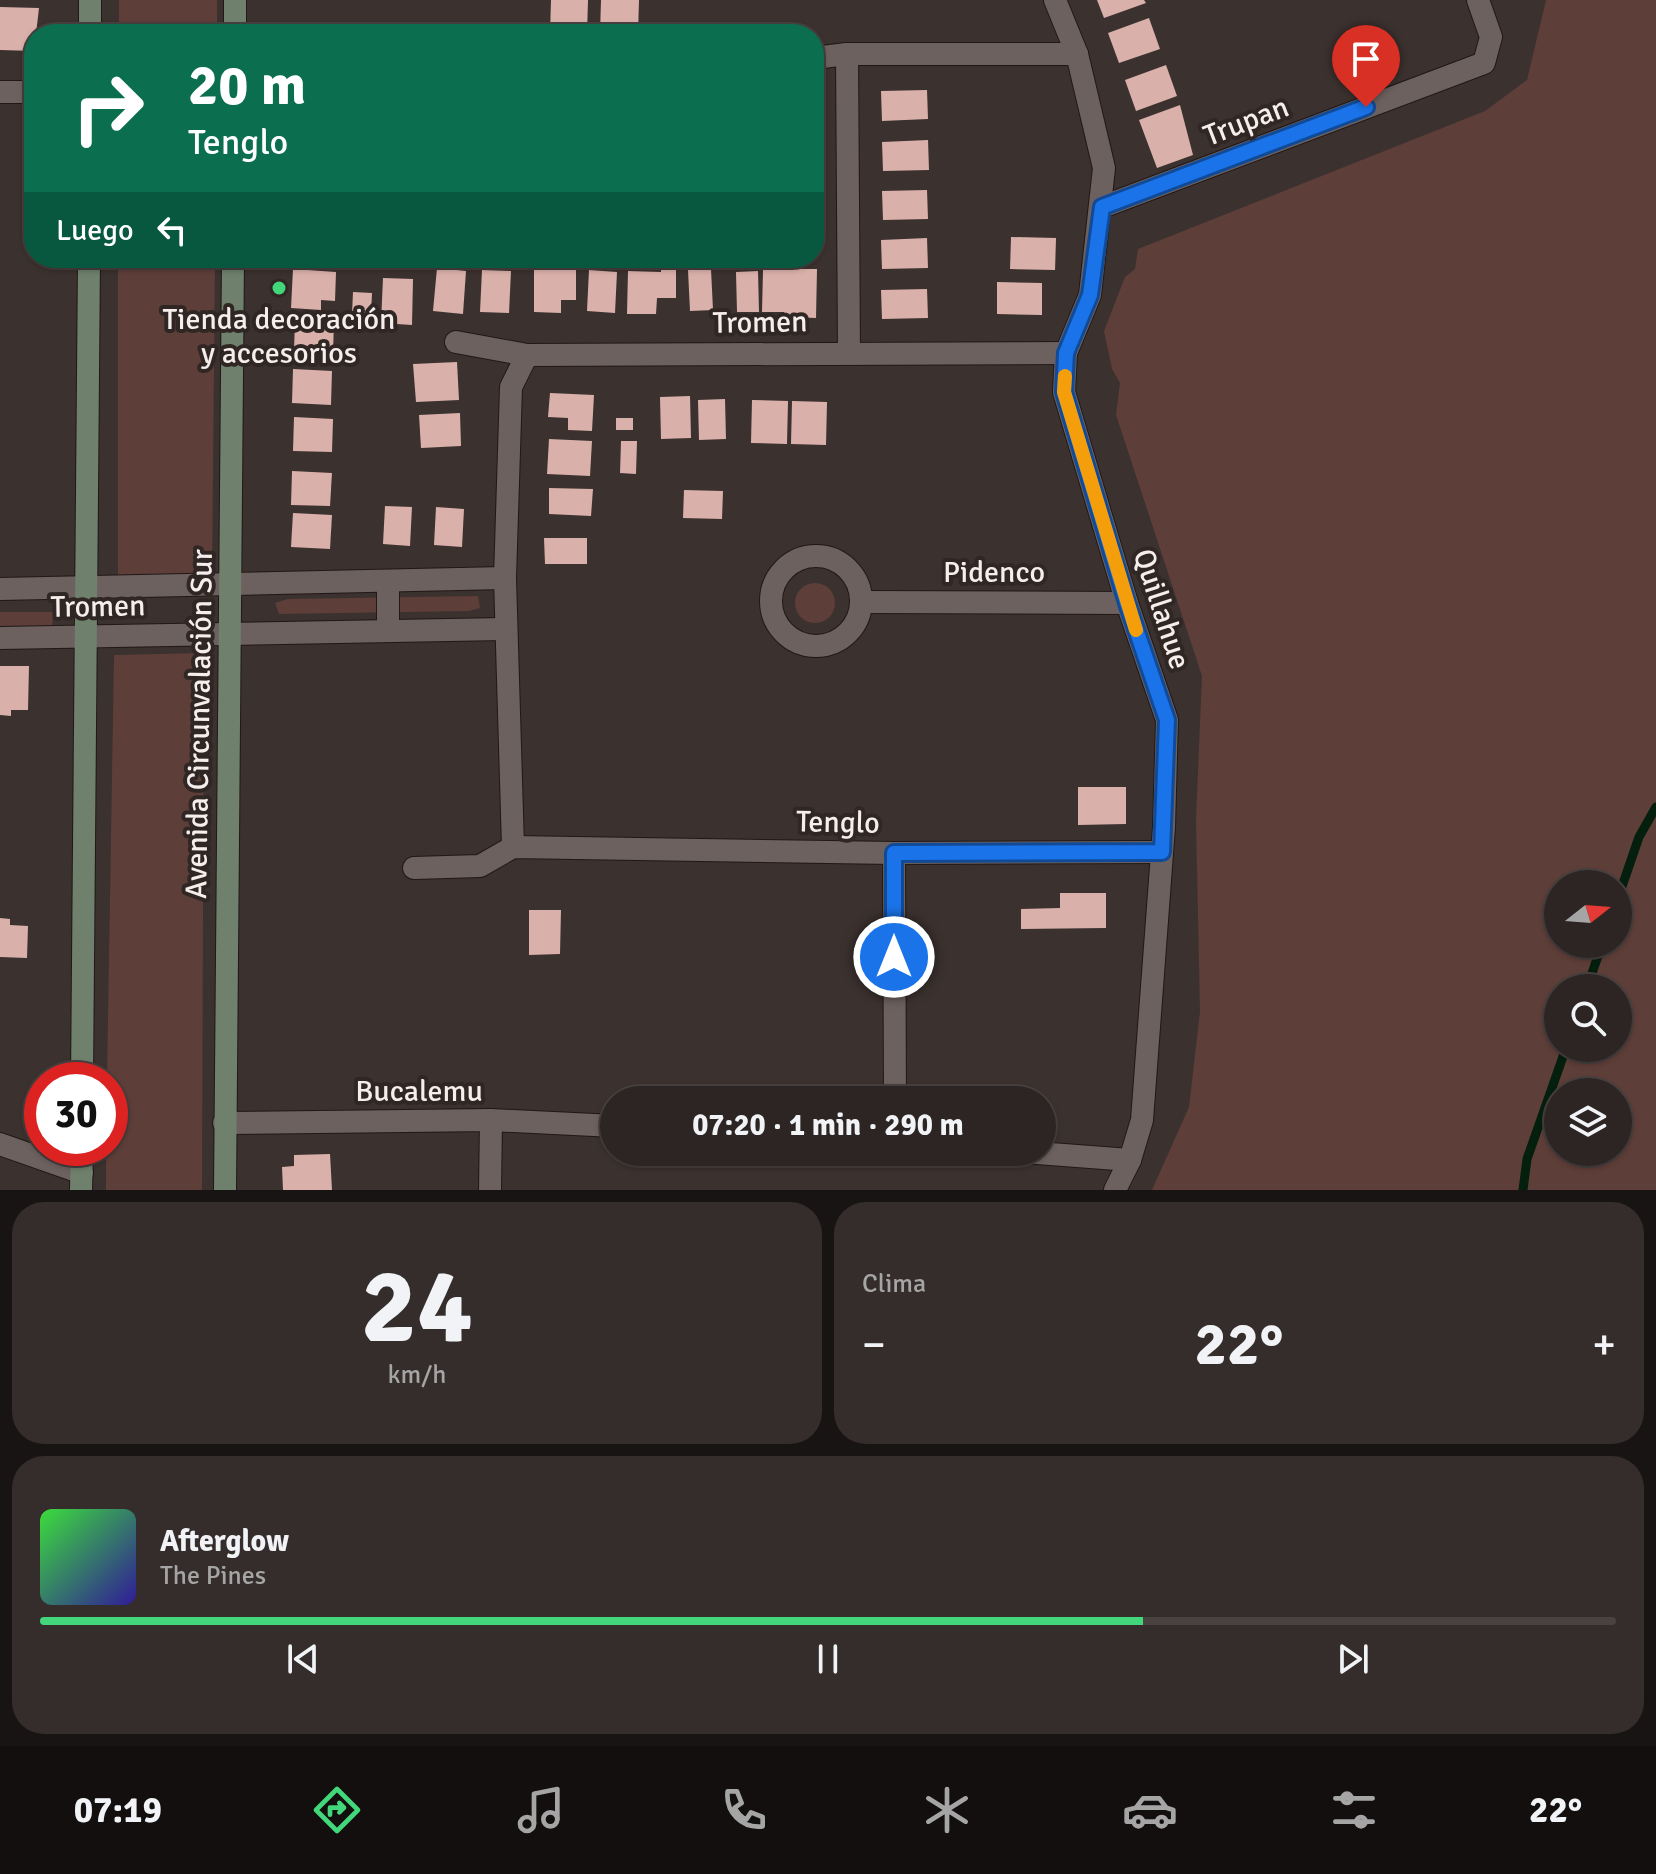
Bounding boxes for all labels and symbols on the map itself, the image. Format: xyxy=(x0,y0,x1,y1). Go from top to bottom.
pin xyxy=(1332,25,1400,107)
street label: Trupan xyxy=(1198,88,1294,155)
marker: Tienda decoración y accesorios xyxy=(270,279,288,297)
place label: Tienda decoración y accesorios xyxy=(163,301,395,372)
street label: Tromen xyxy=(712,303,808,342)
street label: Quillahue xyxy=(1125,544,1198,674)
street label: Avenida Circunvalación Sur xyxy=(178,549,221,899)
street label: Pidenco xyxy=(943,554,1045,591)
street label: Tromen xyxy=(50,587,146,626)
street label: Tenglo xyxy=(796,803,880,842)
north arrow xyxy=(1544,870,1632,958)
position arrow xyxy=(852,915,936,999)
speed limit sign: 30 xyxy=(24,1062,128,1166)
street label: Bucalemu xyxy=(355,1073,483,1110)

